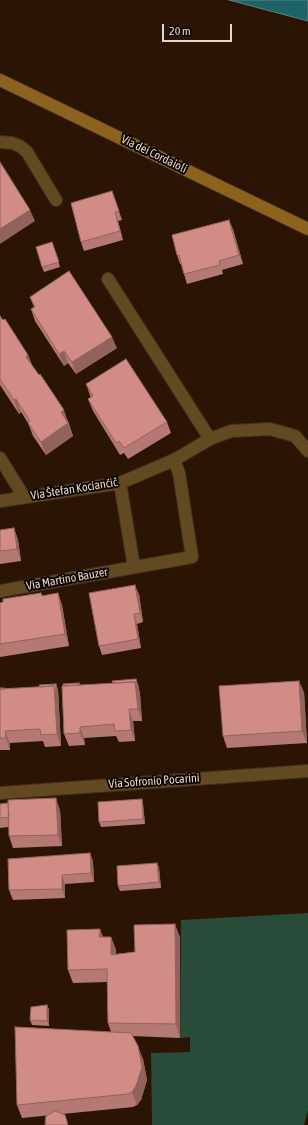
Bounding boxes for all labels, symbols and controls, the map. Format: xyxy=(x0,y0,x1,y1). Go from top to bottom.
scale bar xyxy=(164,16,234,42)
text: 20 m xyxy=(169,24,191,38)
street label: Via dei Cordaioli xyxy=(119,132,189,176)
street label: Via Štefan Kociančič xyxy=(30,475,118,503)
street label: Via Martino Bauzer xyxy=(25,565,109,593)
street label: Via Sofronio Pocarini xyxy=(108,771,200,791)

